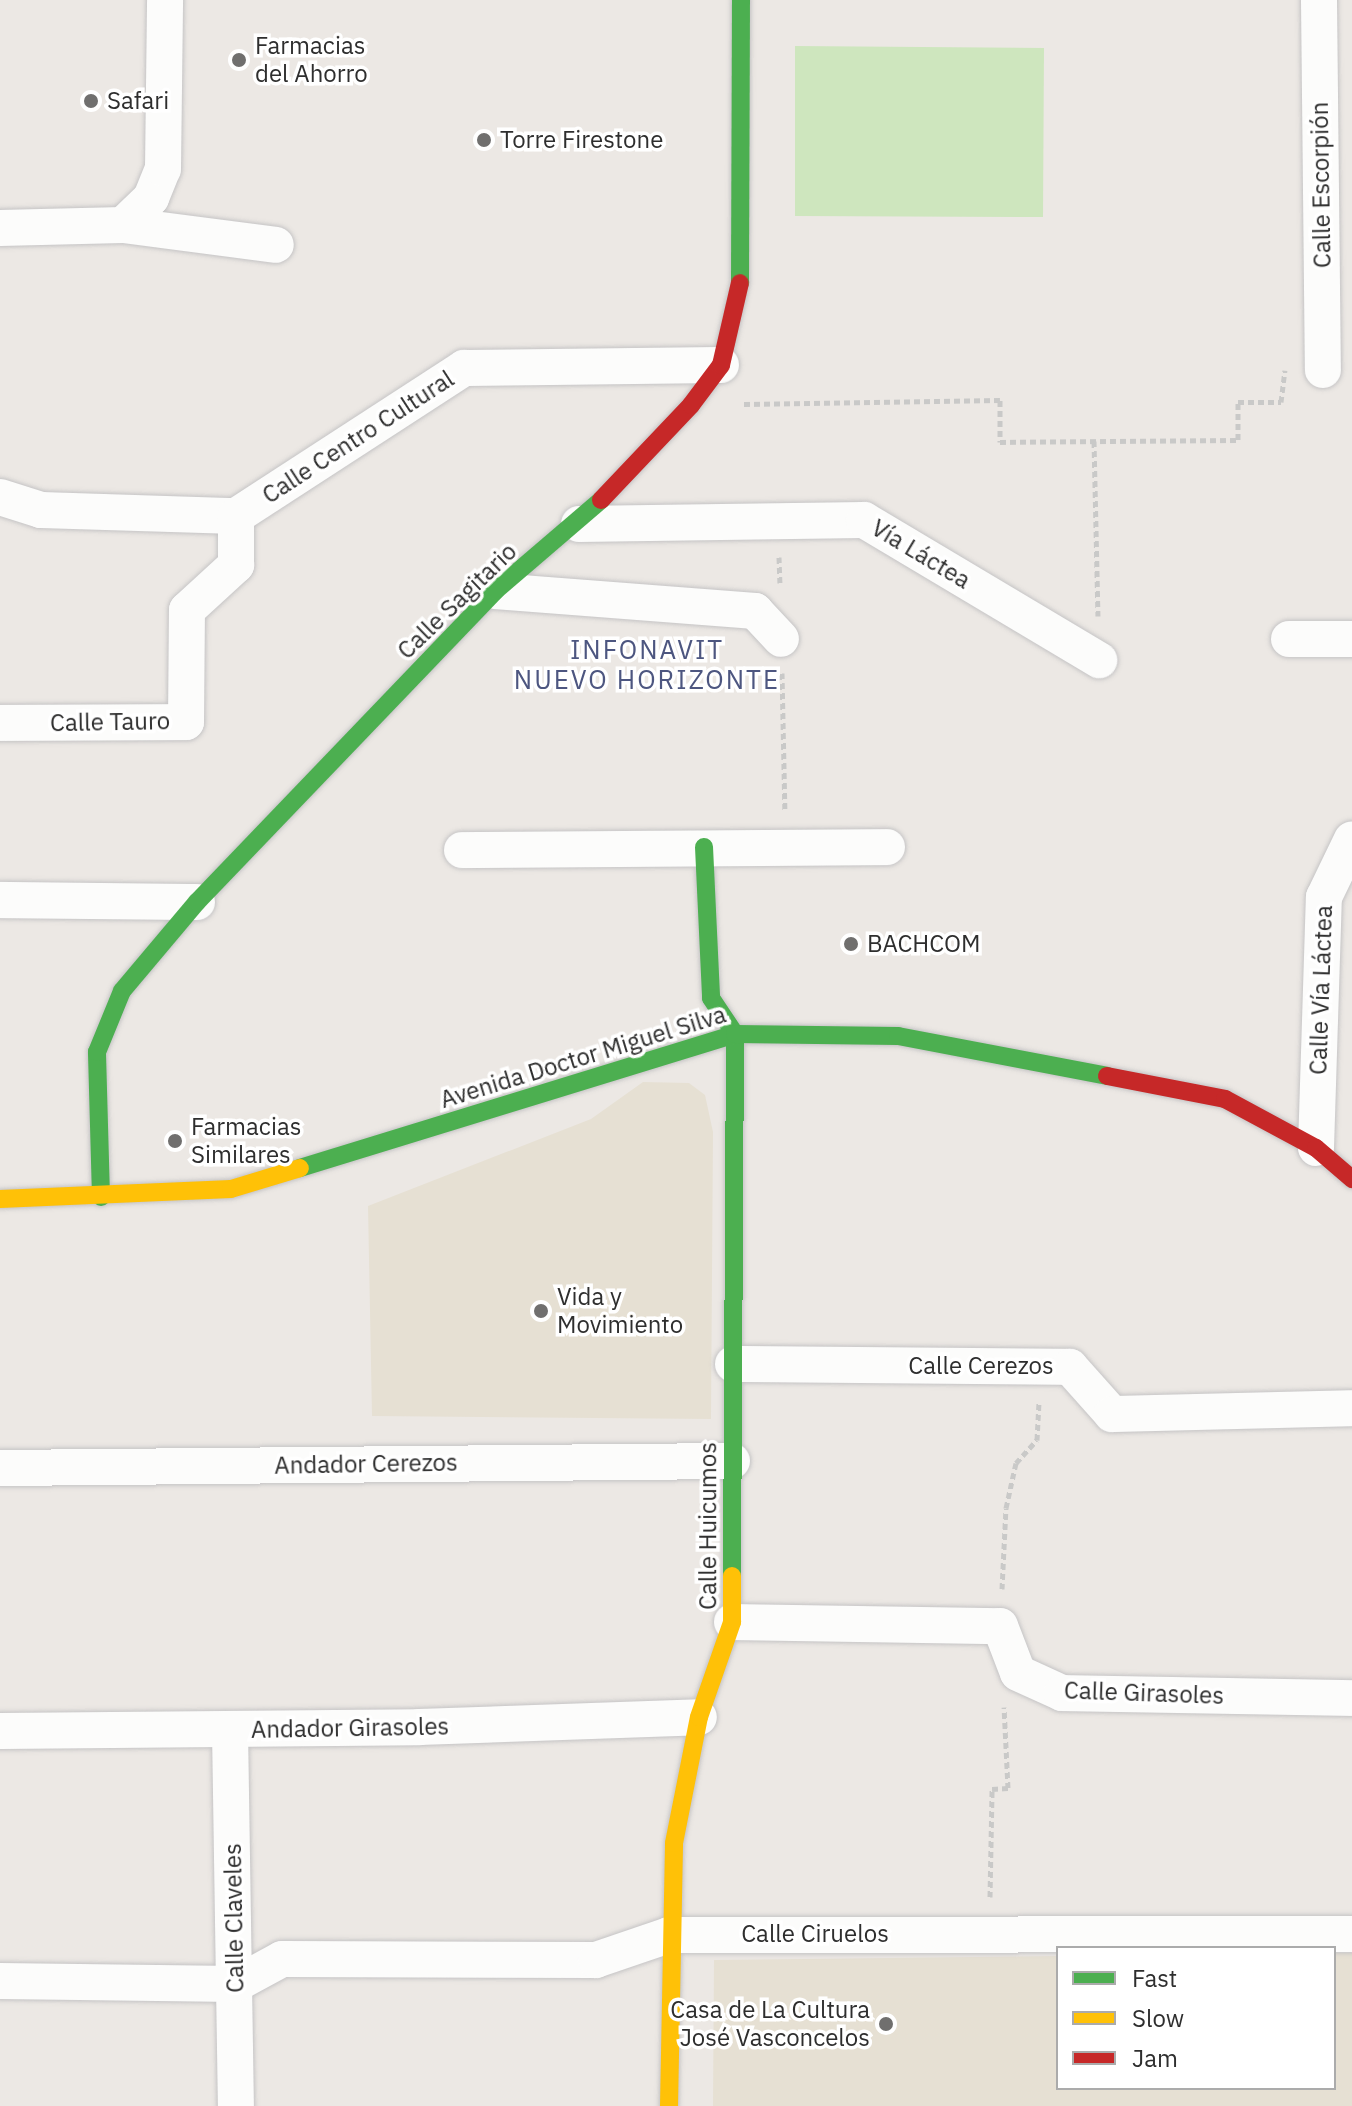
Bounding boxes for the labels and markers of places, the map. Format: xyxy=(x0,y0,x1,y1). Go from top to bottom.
place label: Farmacias del Ahorro xyxy=(255,32,368,88)
marker: Farmacias del Ahorro xyxy=(230,51,248,69)
place label: Safari xyxy=(107,87,169,115)
marker: Safari xyxy=(82,92,100,110)
place label: Torre Firestone xyxy=(500,126,663,154)
marker: Torre Firestone xyxy=(475,131,493,149)
place label: BACHCOM xyxy=(867,930,980,958)
marker: BACHCOM xyxy=(842,935,860,953)
place label: Farmacias Similares xyxy=(191,1113,301,1169)
marker: Farmacias Similares xyxy=(166,1132,184,1150)
place label: Vida y Movimiento xyxy=(557,1283,683,1339)
marker: Vida y Movimiento xyxy=(532,1302,550,1320)
place label: Casa de La Cultura José Vasconcelos xyxy=(670,1996,870,2052)
marker: Casa de La Cultura José Vasconcelos xyxy=(877,2015,895,2033)

